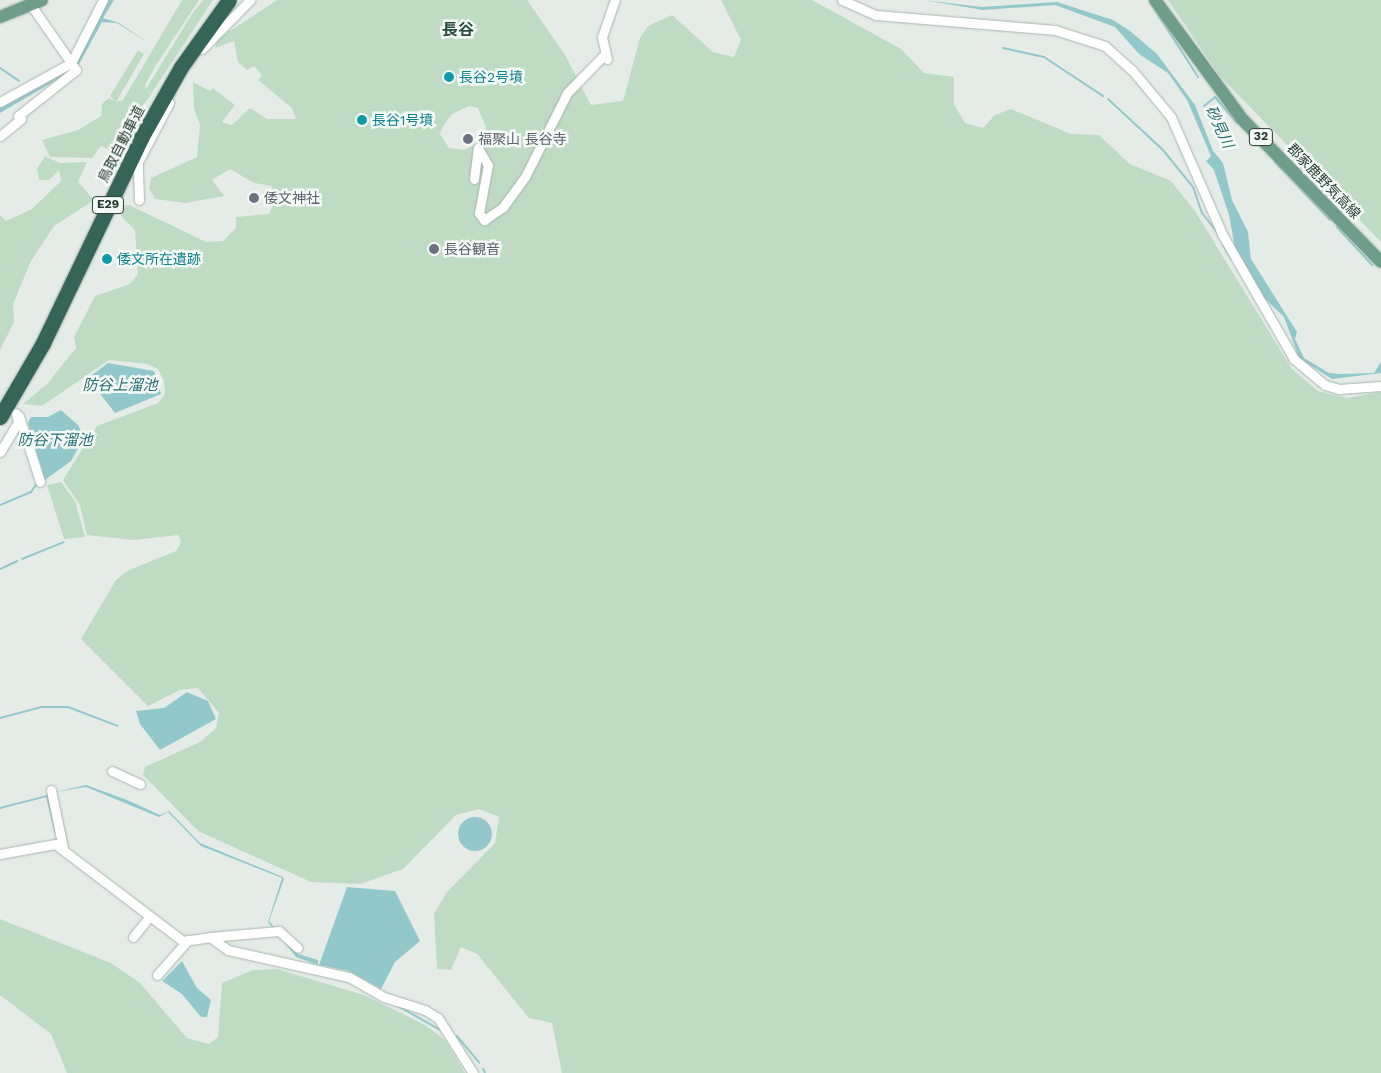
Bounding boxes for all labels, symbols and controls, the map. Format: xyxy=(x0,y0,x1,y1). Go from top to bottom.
district label: 長谷 xyxy=(442,20,474,40)
place label: 長谷2号墳 xyxy=(459,69,523,85)
marker: 長谷2号墳 xyxy=(443,71,455,83)
street label: 鳥取自動車道 xyxy=(94,103,148,185)
water label: 砂見川 xyxy=(1201,103,1237,151)
place label: 長谷1号墳 xyxy=(372,112,433,128)
marker: 長谷1号墳 xyxy=(356,114,368,126)
road number: 32 xyxy=(1248,128,1274,146)
place label: 福聚山 長谷寺 xyxy=(478,131,567,147)
marker: 福聚山 長谷寺 xyxy=(462,133,474,145)
street label: 郡家鹿野気高線 xyxy=(1284,140,1364,222)
place label: 倭文神社 xyxy=(264,190,320,206)
marker: 倭文神社 xyxy=(248,192,260,204)
road number: E29 xyxy=(92,196,124,214)
place label: 長谷観音 xyxy=(444,241,500,257)
marker: 長谷観音 xyxy=(428,243,440,255)
place label: 倭文所在遺跡 xyxy=(117,251,201,267)
marker: 倭文所在遺跡 xyxy=(101,253,113,265)
water label: 防谷上溜池 xyxy=(83,377,157,395)
water label: 防谷下溜池 xyxy=(18,432,92,450)

